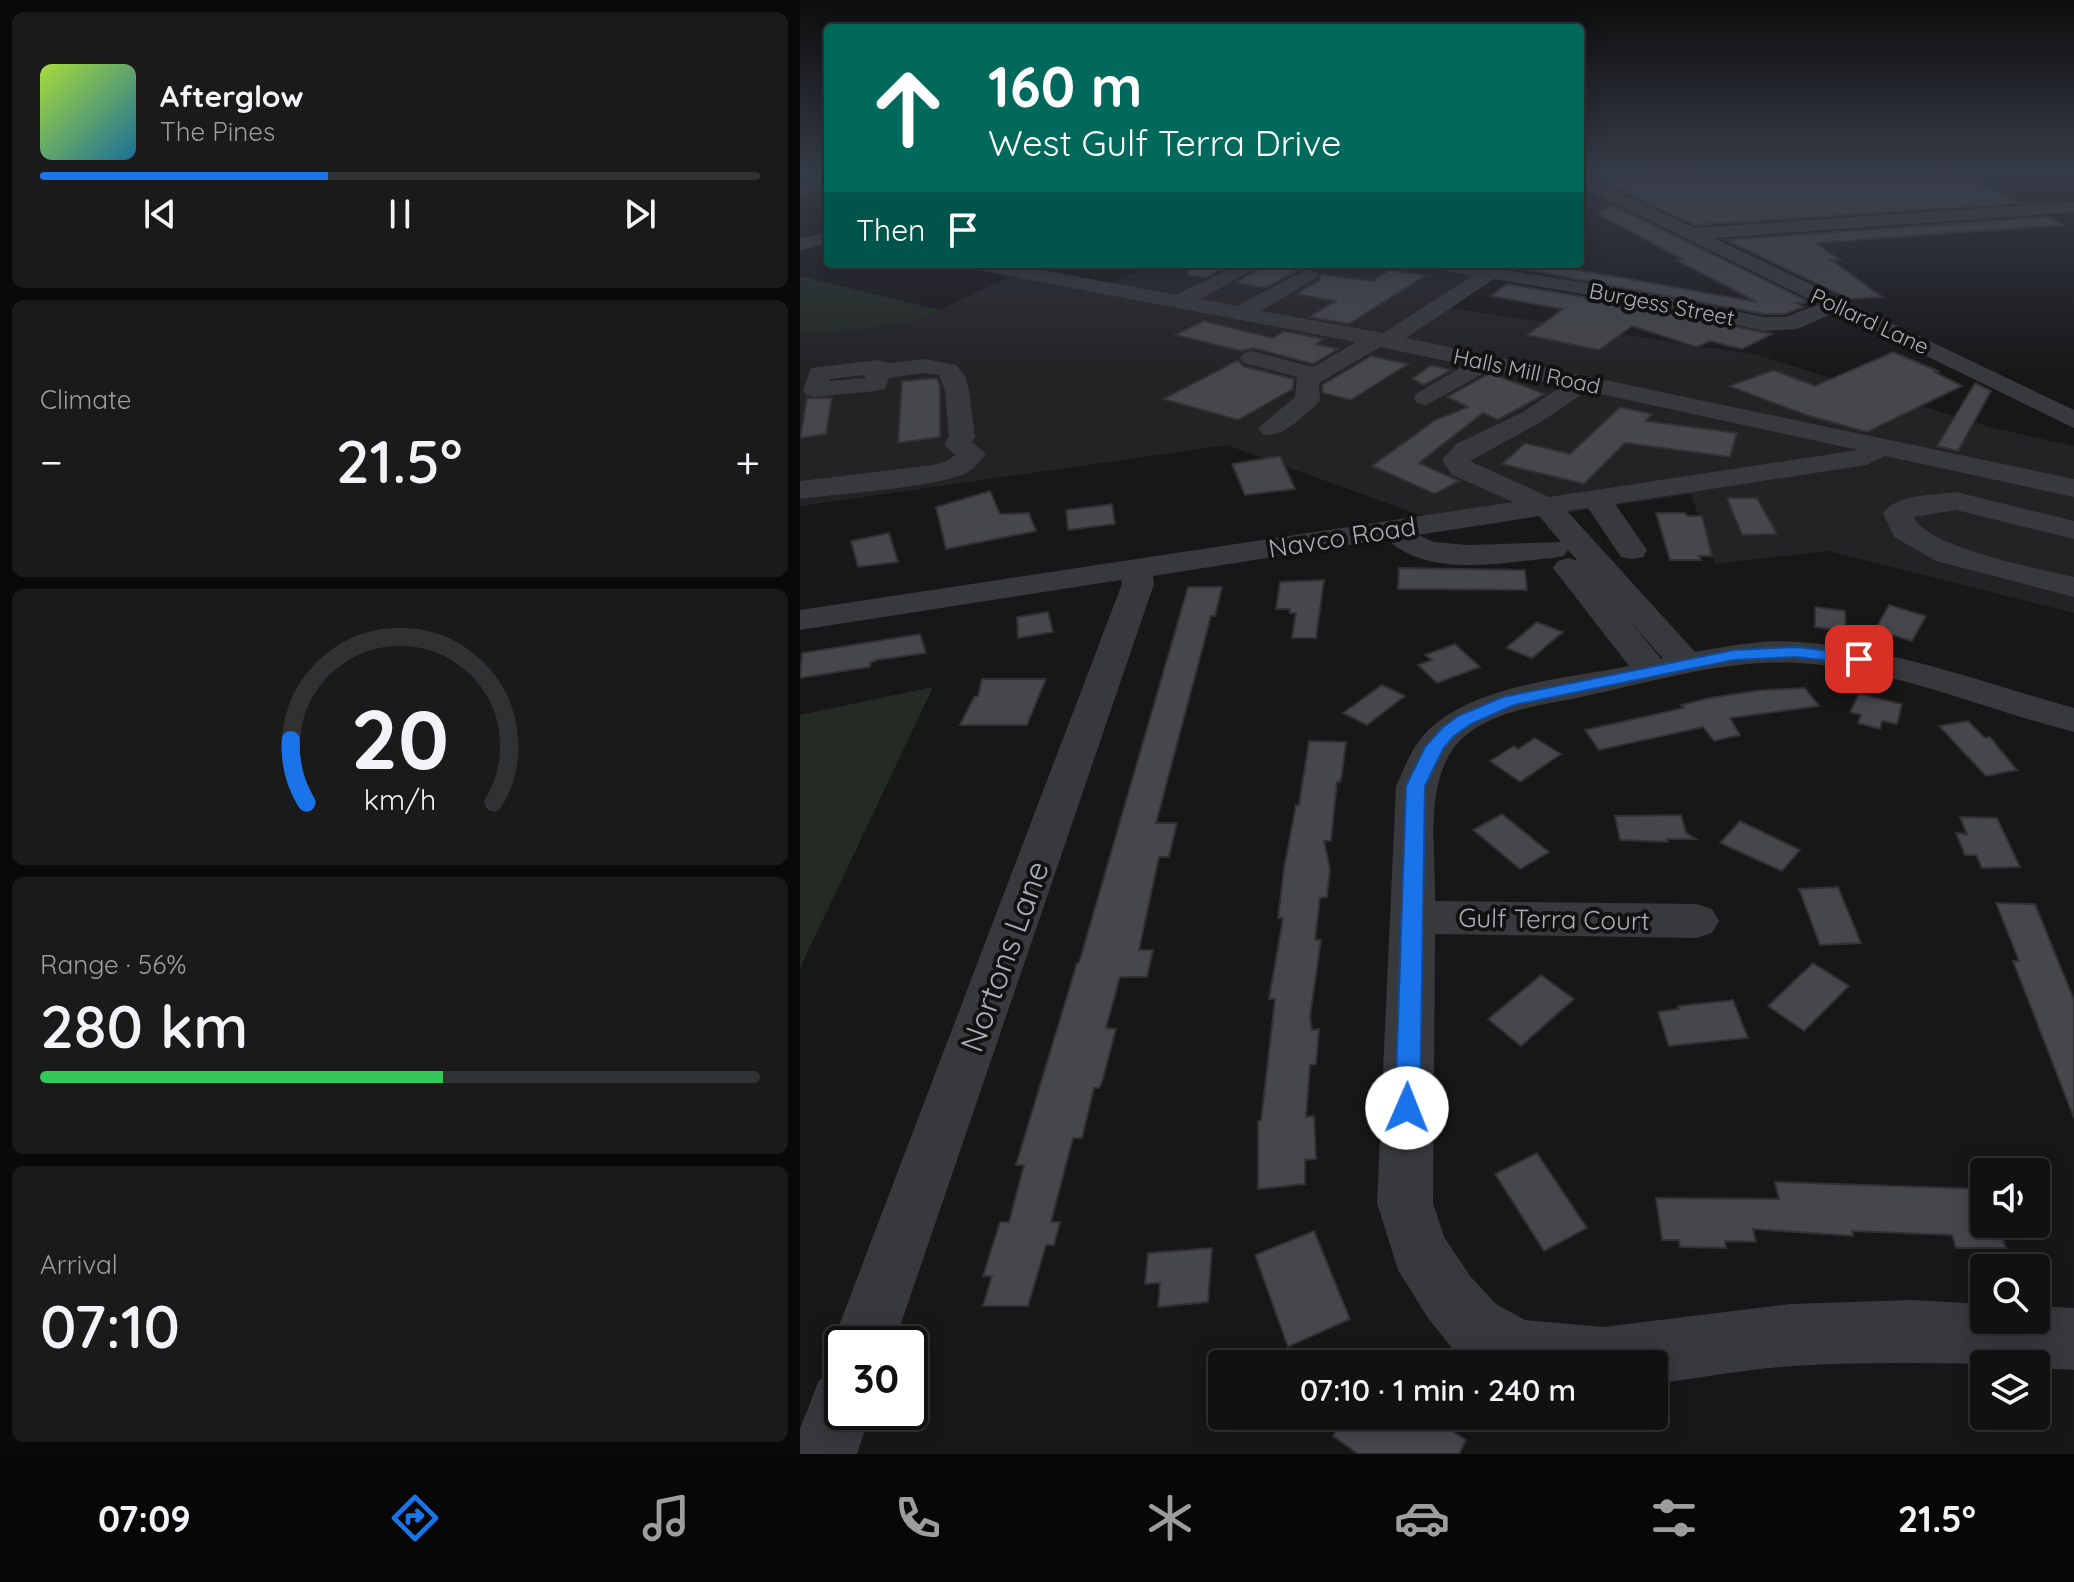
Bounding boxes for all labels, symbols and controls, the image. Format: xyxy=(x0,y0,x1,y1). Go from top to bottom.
text: 160 m xyxy=(988,51,1142,121)
icon: ahead xyxy=(856,56,960,160)
text: Afterglow xyxy=(160,77,303,115)
text: The Pines xyxy=(160,115,275,148)
text: West Gulf Terra Drive xyxy=(988,120,1341,165)
icon: previous xyxy=(138,192,182,236)
icon: pause xyxy=(378,192,422,236)
icon: next xyxy=(618,192,662,236)
icon: arrive xyxy=(941,208,985,252)
text: Then xyxy=(856,211,925,249)
street label: Burgess Street xyxy=(1587,276,1737,332)
street label: Pollard Lane xyxy=(1806,281,1934,361)
street label: Halls Mill Road xyxy=(1451,342,1603,400)
text: Climate xyxy=(40,383,131,416)
text: 21.5° xyxy=(336,423,462,498)
text: − xyxy=(40,434,63,489)
text: + xyxy=(735,434,760,489)
street label: Navco Road xyxy=(1266,509,1418,565)
pin xyxy=(1825,625,1893,693)
icon: arrive xyxy=(1837,637,1881,681)
text: 20 xyxy=(351,686,449,790)
text: km/h xyxy=(364,781,436,817)
street label: Nortons Lane xyxy=(951,855,1057,1057)
street label: Gulf Terra Court xyxy=(1458,901,1650,937)
text: Range · 56% xyxy=(40,948,186,981)
text: 280 km xyxy=(40,988,248,1063)
position arrow xyxy=(1365,1066,1449,1150)
map controls xyxy=(1970,1158,2050,1430)
button: sound xyxy=(1970,1158,2050,1238)
text: Arrival xyxy=(40,1248,118,1281)
button: search xyxy=(1970,1254,2050,1334)
text: 07:10 xyxy=(40,1288,180,1363)
speed limit sign: 30 xyxy=(824,1326,928,1430)
button: layers xyxy=(1970,1350,2050,1430)
text: 07:10 · 1 min · 240 m xyxy=(1300,1371,1576,1409)
icon: directions xyxy=(387,1490,443,1546)
icon: music xyxy=(638,1490,694,1546)
icon: phone xyxy=(890,1490,946,1546)
icon: climate xyxy=(1142,1490,1198,1546)
icon: car xyxy=(1394,1490,1450,1546)
icon: filters xyxy=(1646,1490,1702,1546)
text: 07:09 xyxy=(98,1496,191,1541)
text: 21.5° xyxy=(1898,1496,1976,1541)

